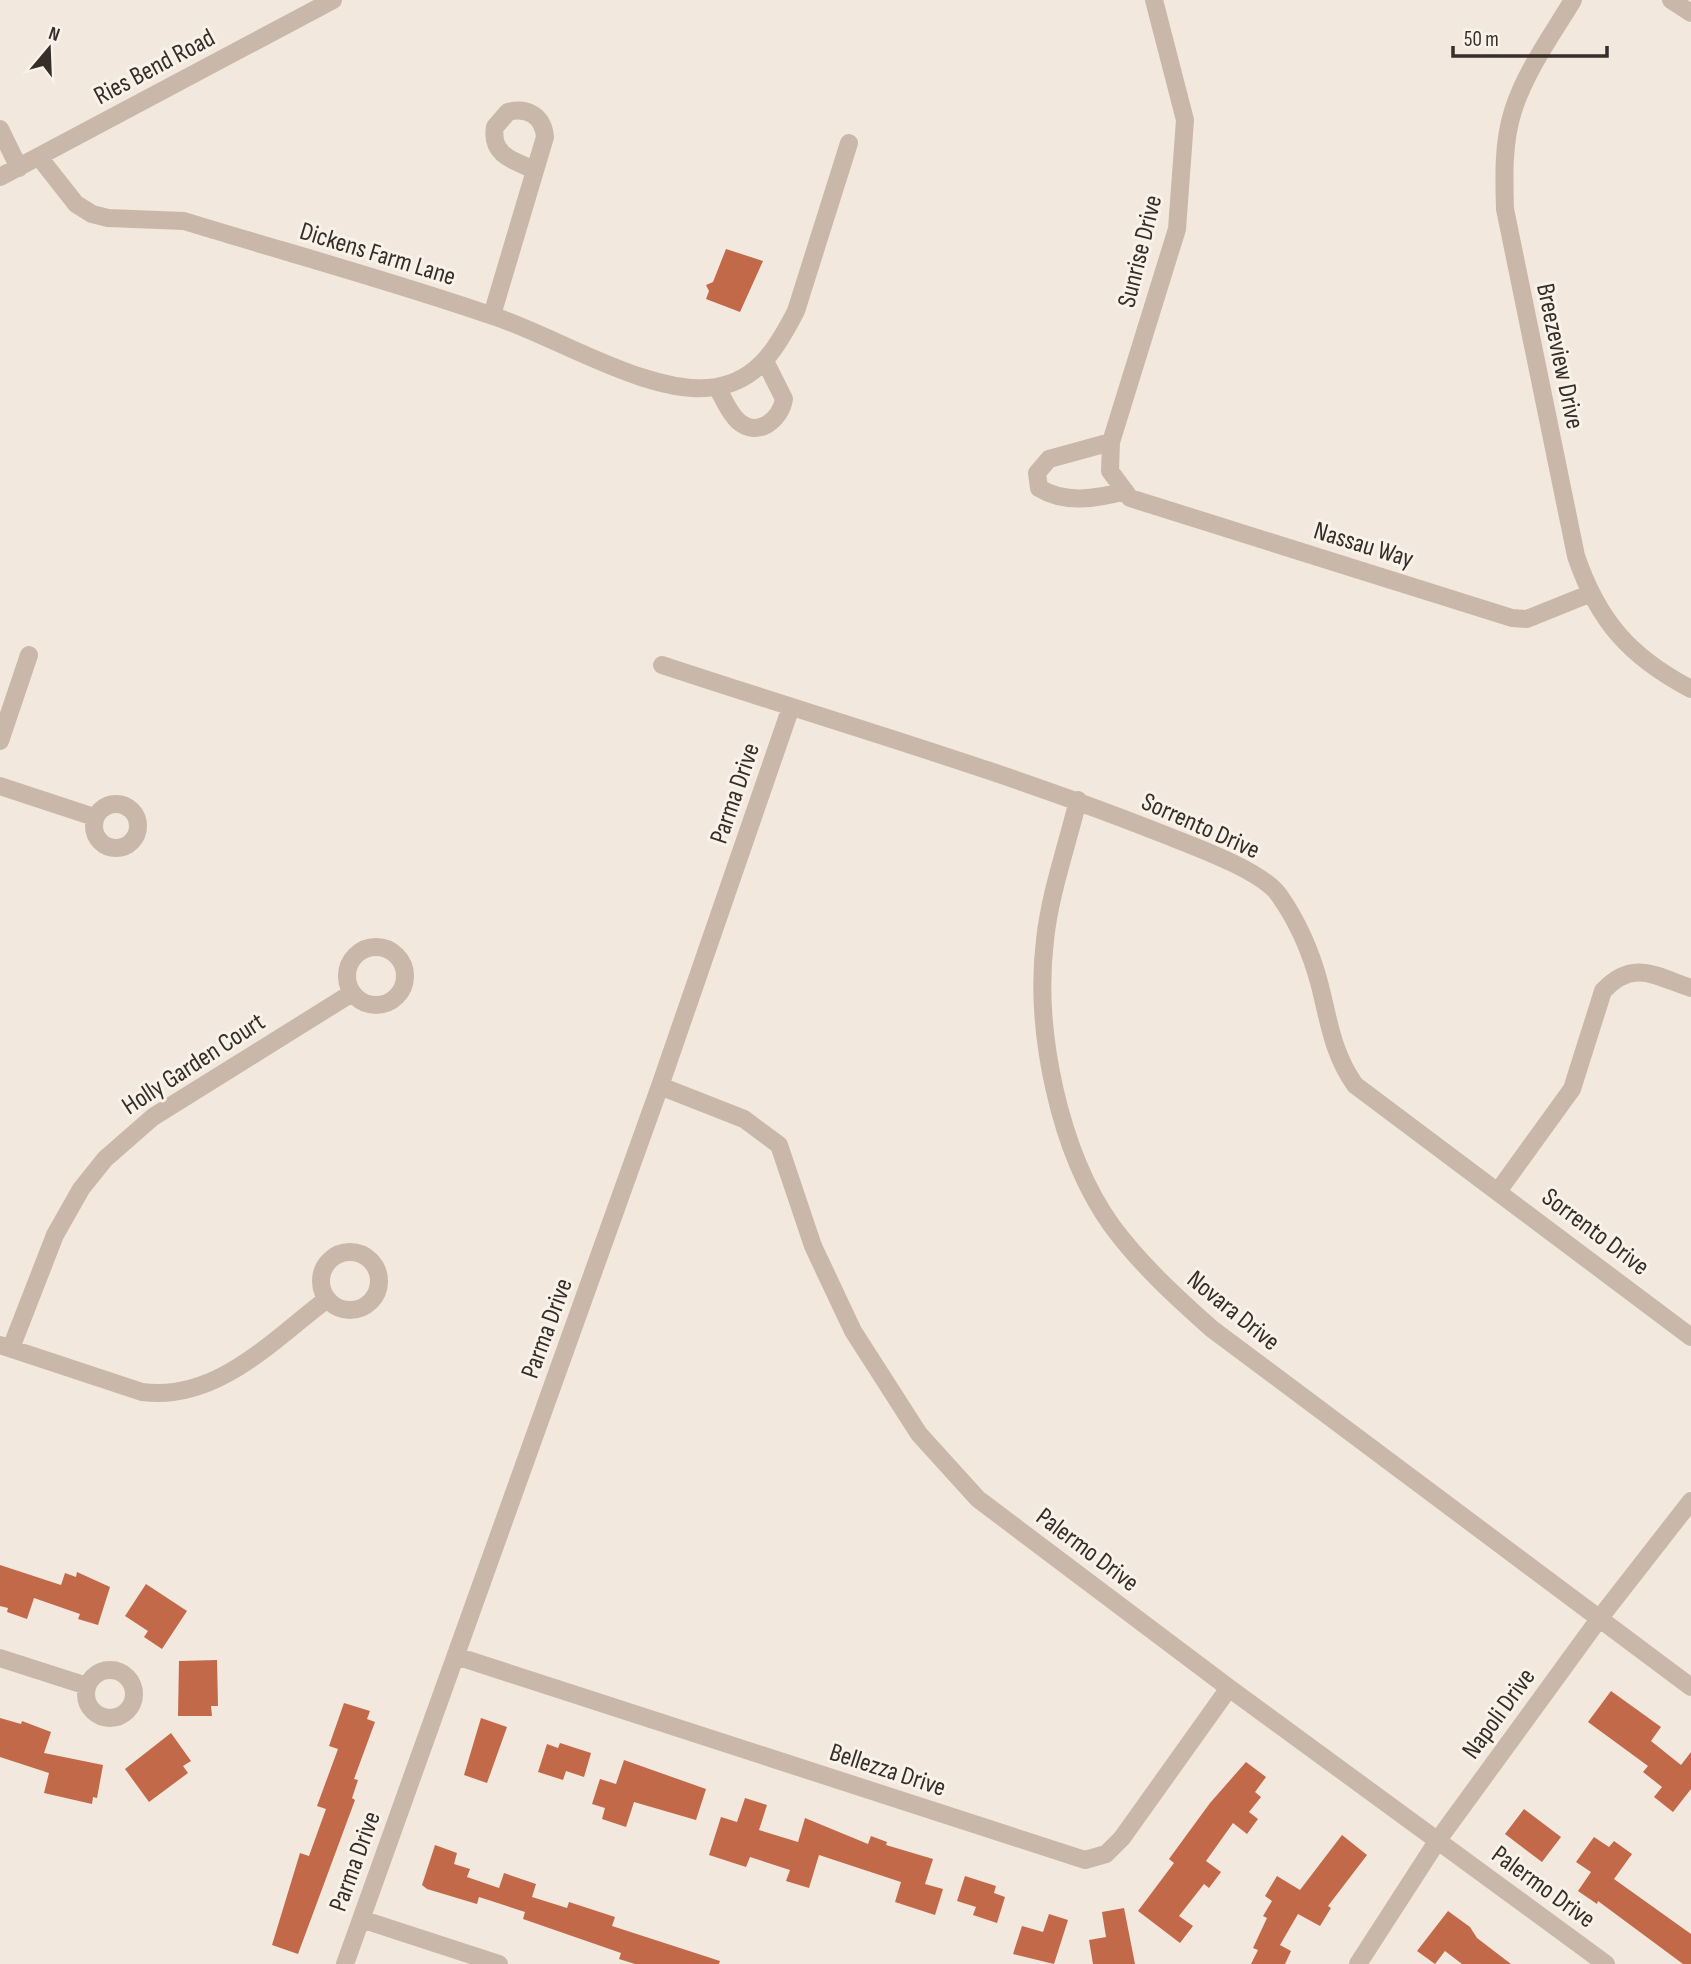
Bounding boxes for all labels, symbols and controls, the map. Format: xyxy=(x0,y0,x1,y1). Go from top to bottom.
north arrow xyxy=(14,14,84,84)
scale bar xyxy=(1453,14,1607,58)
text: N xyxy=(46,22,63,47)
street label: Ries Bend Road xyxy=(89,23,220,112)
text: 50 m xyxy=(1464,27,1499,52)
street label: Sunrise Drive xyxy=(1112,192,1169,311)
street label: Dickens Farm Lane xyxy=(296,216,459,293)
street label: Breezeview Drive xyxy=(1529,281,1590,432)
street label: Nassau Way xyxy=(1310,516,1417,575)
street label: Parma Drive xyxy=(704,739,767,848)
street label: Sorrento Drive xyxy=(1136,787,1264,866)
street label: Holly Garden Court xyxy=(117,1007,271,1122)
street label: Sorrento Drive xyxy=(1535,1182,1655,1283)
street label: Novara Drive xyxy=(1181,1264,1286,1358)
street label: Parma Drive xyxy=(515,1274,580,1383)
street label: Palermo Drive xyxy=(1030,1502,1145,1599)
street label: Napoli Drive xyxy=(1456,1662,1542,1765)
street label: Bellezza Drive xyxy=(826,1737,950,1804)
street label: Parma Drive xyxy=(323,1807,388,1916)
street label: Palermo Drive xyxy=(1485,1839,1601,1935)

